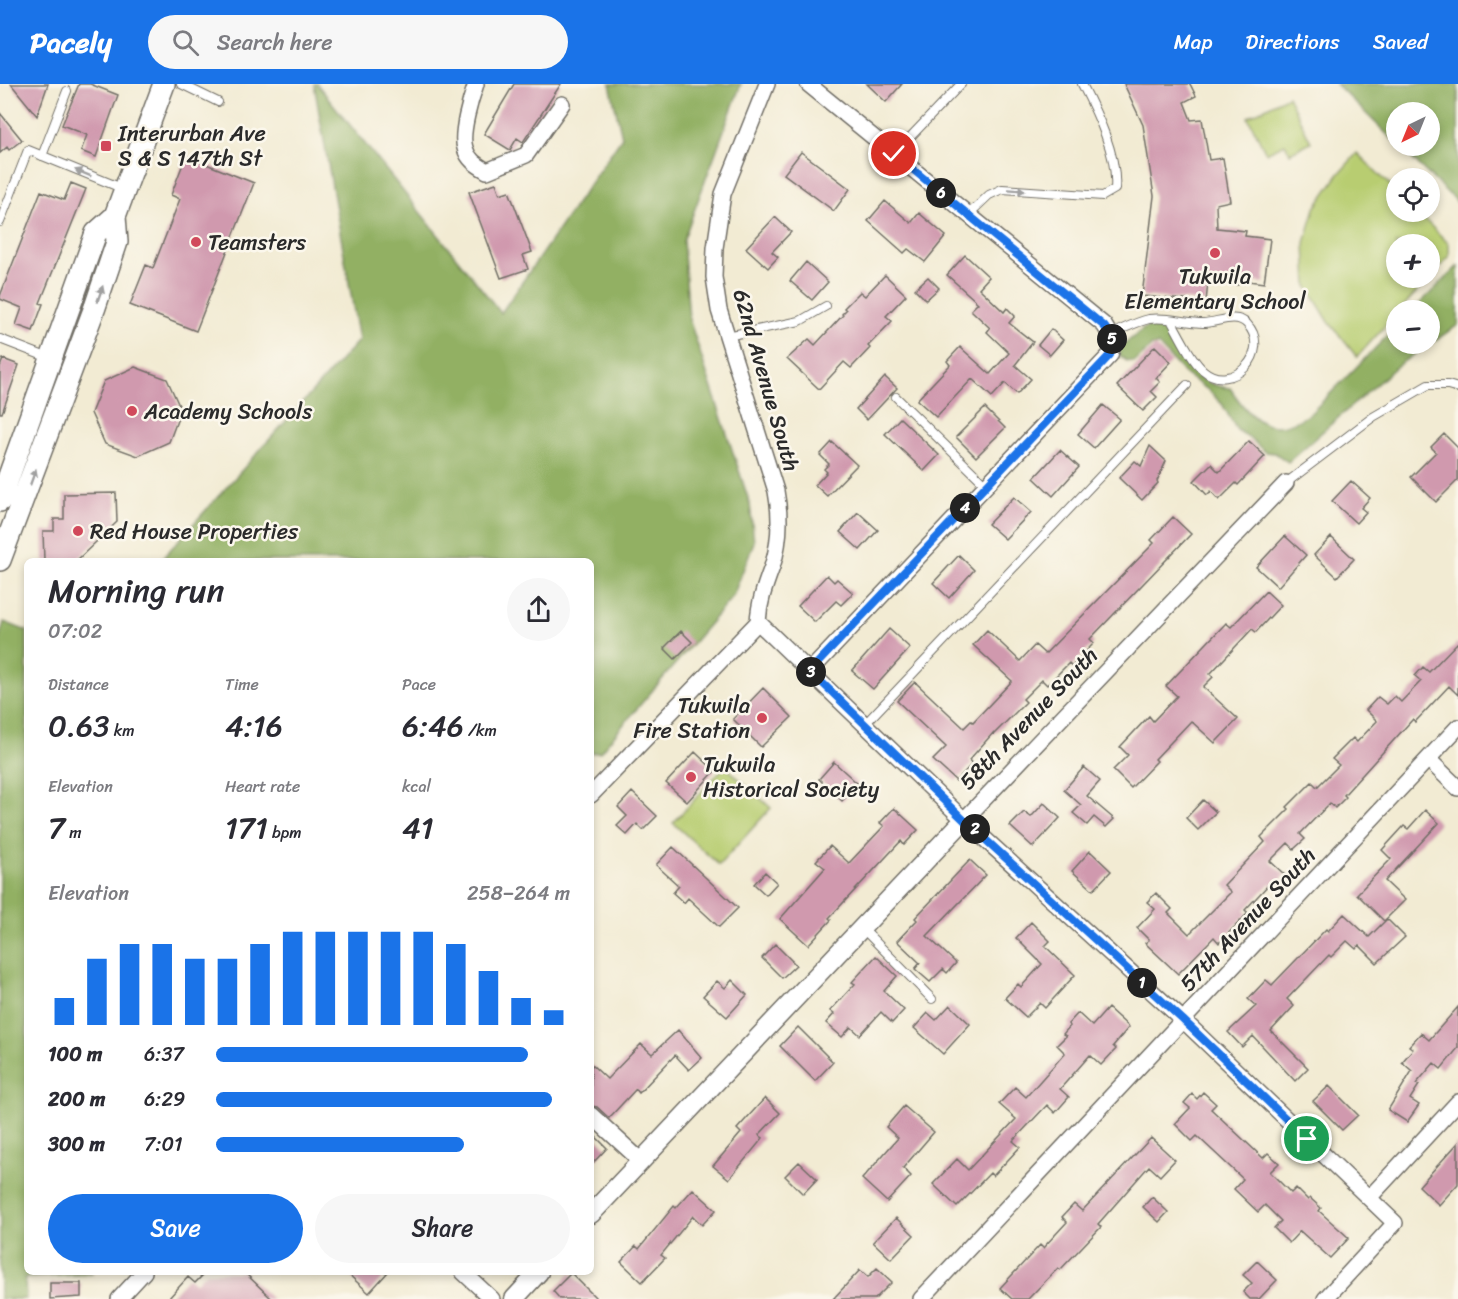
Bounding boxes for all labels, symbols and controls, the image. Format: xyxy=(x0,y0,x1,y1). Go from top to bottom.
search box xyxy=(148,15,568,69)
text: Pacely xyxy=(30,18,112,67)
text: Search here xyxy=(217,23,333,62)
text: Map xyxy=(1174,23,1212,61)
text: Directions xyxy=(1245,23,1340,61)
text: Saved xyxy=(1373,23,1428,61)
icon: search xyxy=(169,26,202,59)
north arrow xyxy=(1386,102,1440,156)
map controls xyxy=(1386,102,1440,354)
place label: Interurban Ave S & S 147th St xyxy=(117,114,266,178)
pin xyxy=(868,128,919,179)
icon: check xyxy=(877,137,910,170)
marker: Interurban Ave S & S 147th St xyxy=(99,139,113,153)
one-way arrow xyxy=(74,168,92,178)
button: locate xyxy=(1386,168,1440,222)
pin: 6 xyxy=(926,178,956,208)
text: 6 xyxy=(936,178,946,207)
one-way arrow xyxy=(1008,186,1027,195)
place label: Teamsters xyxy=(208,223,307,262)
button: + xyxy=(1386,234,1440,288)
marker: Teamsters xyxy=(189,235,203,249)
marker: Tukwila Elementary School xyxy=(1208,246,1222,260)
place label: Tukwila Elementary School xyxy=(1124,257,1307,321)
street label: 62nd Avenue South xyxy=(722,284,811,476)
one-way arrow xyxy=(95,285,105,303)
button: − xyxy=(1386,300,1440,354)
pin: 5 xyxy=(1097,324,1127,354)
text: 5 xyxy=(1107,324,1117,353)
place label: Academy Schools xyxy=(143,392,313,431)
marker: Academy Schools xyxy=(125,404,139,418)
one-way arrow xyxy=(28,468,38,486)
pin: 4 xyxy=(950,493,980,523)
text: 4 xyxy=(960,493,970,522)
place label: Red House Properties xyxy=(90,512,299,551)
marker: Red House Properties xyxy=(71,524,85,538)
text: Morning run xyxy=(48,562,224,620)
button: share xyxy=(507,578,570,641)
text: 07:02 xyxy=(48,614,102,649)
street label: 58th Avenue South xyxy=(949,637,1107,799)
pin: 3 xyxy=(796,657,826,687)
text: 3 xyxy=(807,657,815,686)
text: Distance xyxy=(48,670,109,699)
text: Time xyxy=(225,670,259,699)
text: Pace xyxy=(402,670,436,699)
place label: Tukwila Fire Station xyxy=(633,686,750,750)
text: 0.63 xyxy=(48,699,110,753)
text: 4:16 xyxy=(225,699,283,753)
text: 6:46 xyxy=(402,699,464,753)
marker: Tukwila Fire Station xyxy=(755,711,769,725)
text: km xyxy=(110,716,134,745)
text: /km xyxy=(464,716,497,745)
place label: Tukwila Historical Society xyxy=(703,745,880,809)
marker: Tukwila Historical Society xyxy=(684,770,698,784)
text: Elevation xyxy=(48,772,113,801)
text: Heart rate xyxy=(225,772,300,801)
text: kcal xyxy=(402,772,431,801)
text: 7 xyxy=(48,801,65,855)
text: 171 xyxy=(225,801,268,855)
text: 41 xyxy=(402,801,434,855)
pin: 2 xyxy=(960,814,990,844)
text: 2 xyxy=(970,814,980,843)
text: m xyxy=(65,818,82,847)
text: bpm xyxy=(268,818,302,847)
street label: 57th Avenue South xyxy=(1169,838,1325,1001)
text: Elevation xyxy=(48,876,129,911)
text: 258–264 m xyxy=(467,876,570,911)
pin: 1 xyxy=(1127,968,1157,998)
text: 1 xyxy=(1139,968,1145,997)
text: 100 m xyxy=(48,1037,102,1072)
text: 6:37 xyxy=(144,1037,184,1072)
text: 200 m xyxy=(48,1082,105,1117)
text: 6:29 xyxy=(144,1082,185,1117)
pin xyxy=(1281,1113,1332,1164)
icon: arrive xyxy=(1290,1122,1323,1155)
text: 300 m xyxy=(48,1127,105,1162)
text: 7:01 xyxy=(144,1127,183,1162)
button: Save xyxy=(48,1194,303,1263)
button: Share xyxy=(315,1194,570,1263)

